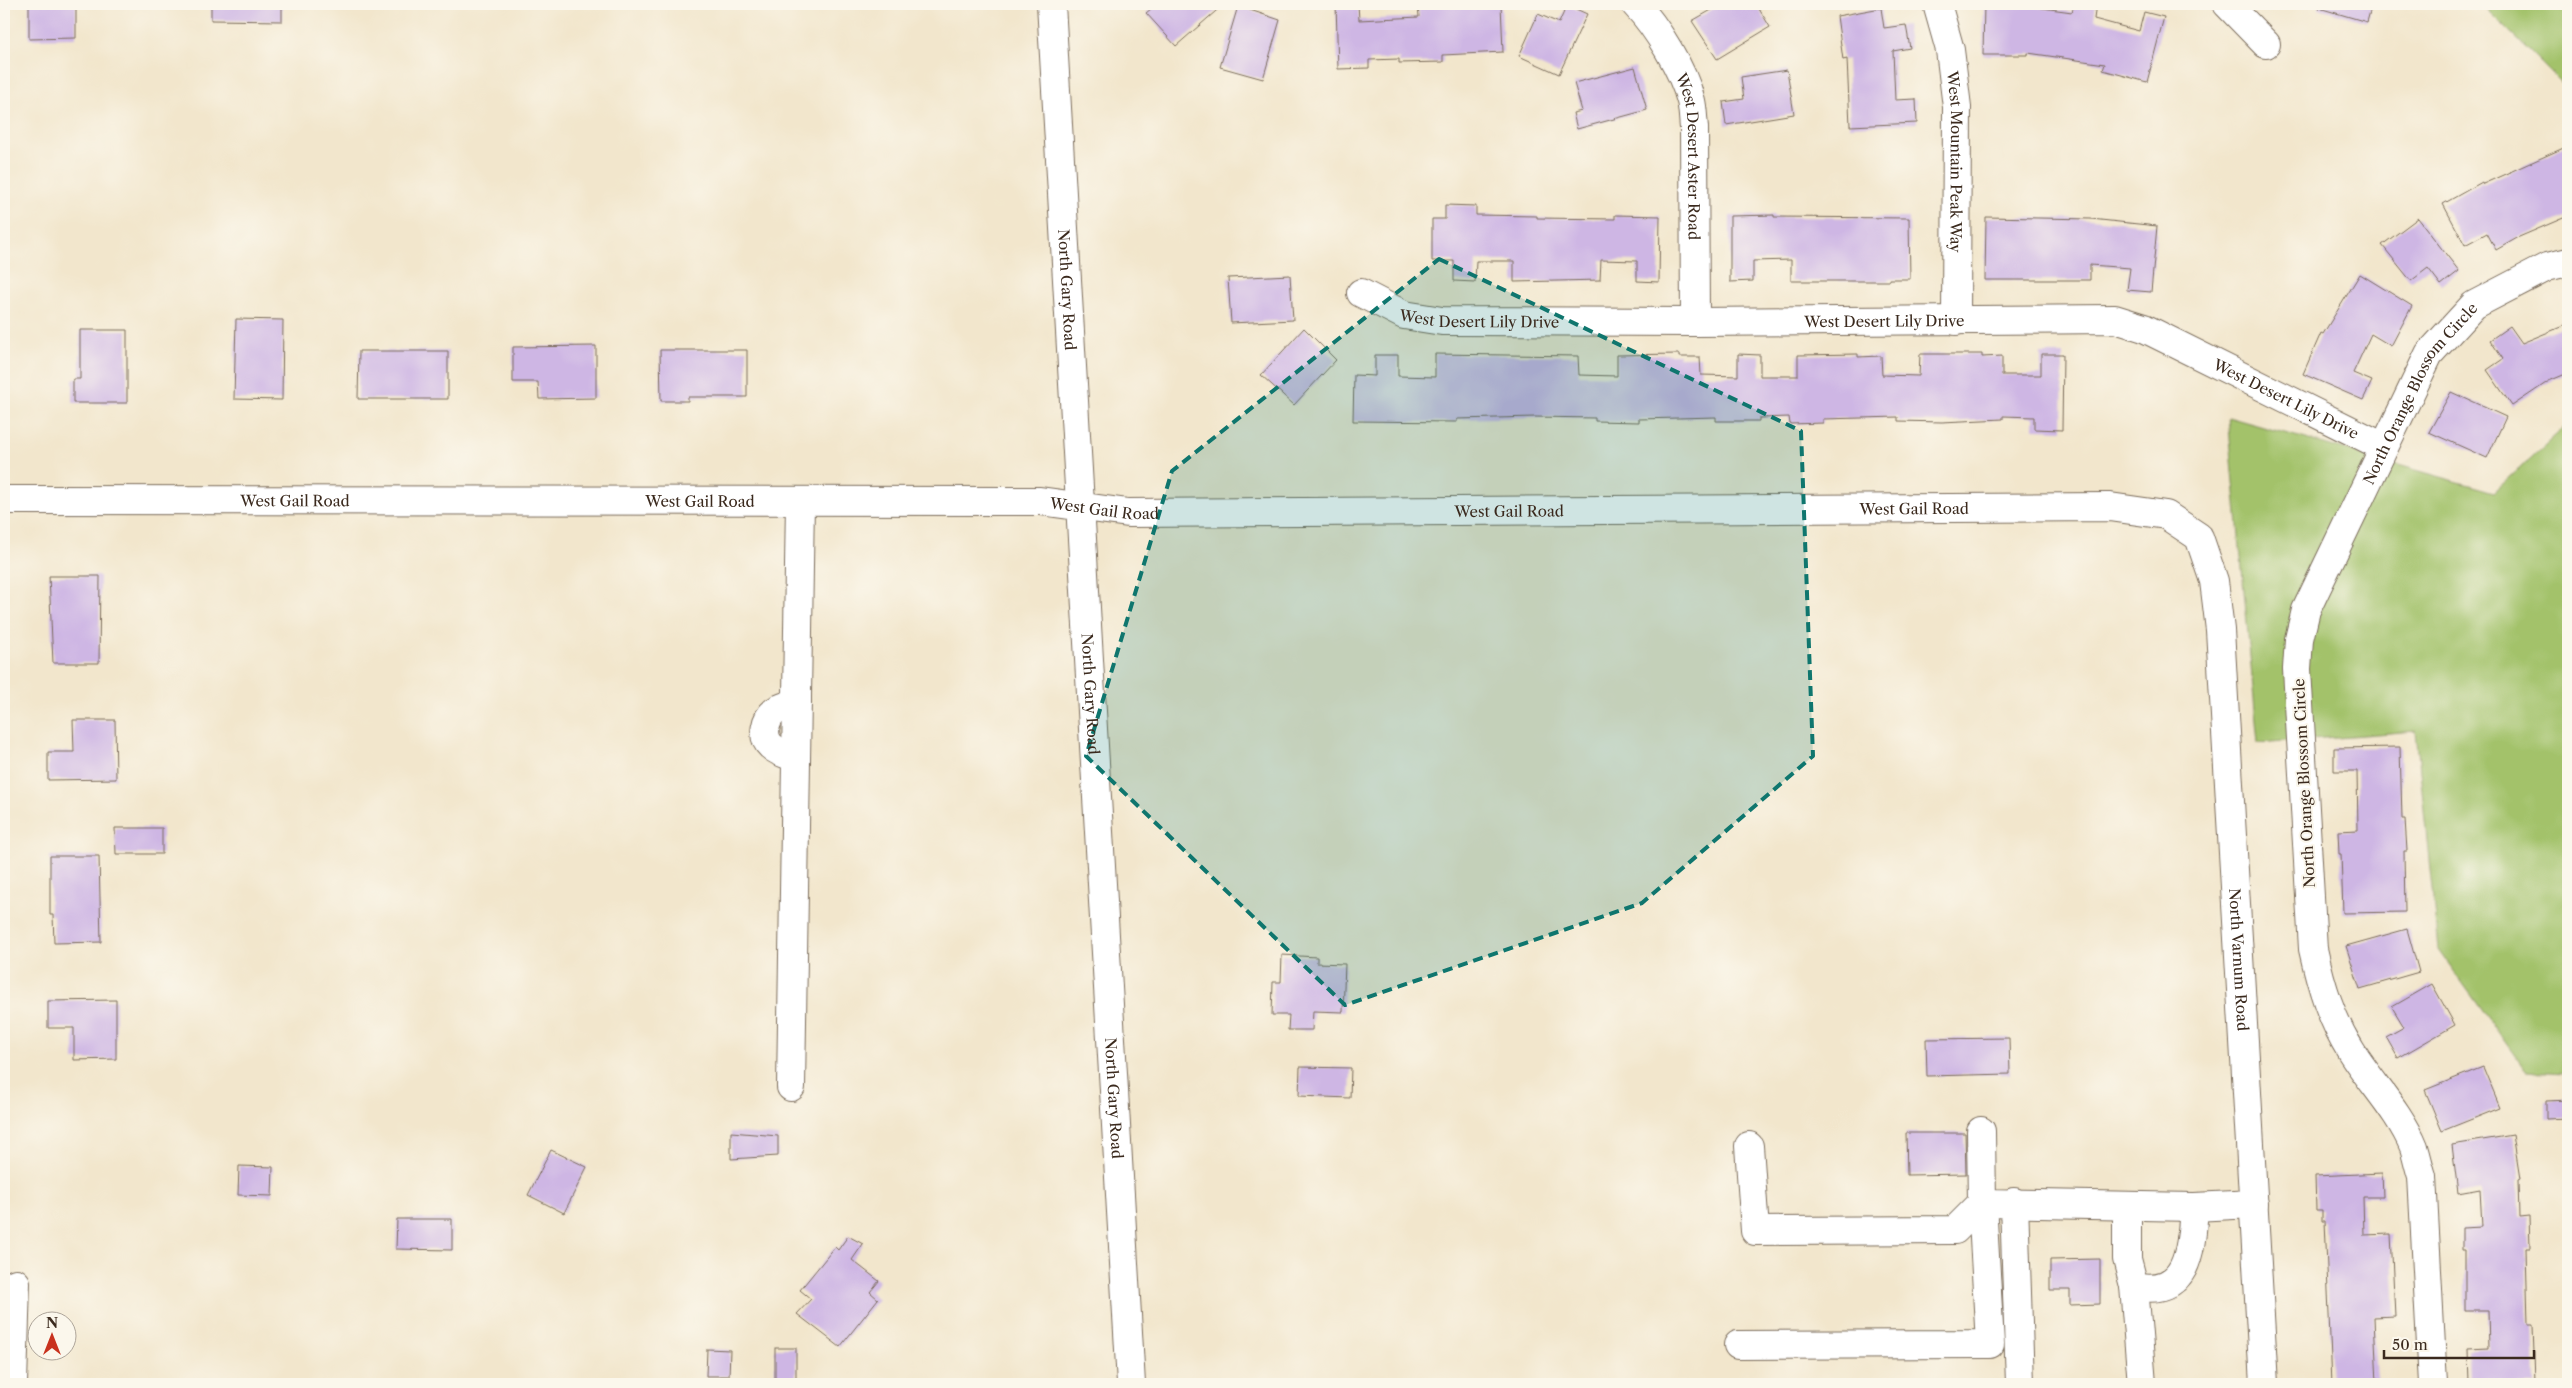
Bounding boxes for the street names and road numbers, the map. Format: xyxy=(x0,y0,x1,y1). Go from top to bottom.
street label: West Desert Aster Road xyxy=(1672,69,1704,240)
street label: West Mountain Peak Way xyxy=(1943,69,1967,253)
street label: North Gary Road xyxy=(1055,228,1081,351)
street label: North Orange Blossom Circle xyxy=(2358,298,2481,487)
street label: West Desert Lily Drive xyxy=(1397,305,1559,331)
street label: West Desert Lily Drive xyxy=(1803,311,1964,331)
street label: West Desert Lily Drive xyxy=(2209,354,2362,443)
street label: West Gail Road xyxy=(239,491,350,510)
street label: West Gail Road xyxy=(644,491,755,510)
street label: West Gail Road xyxy=(1048,493,1159,523)
street label: West Gail Road xyxy=(1858,498,1969,518)
street label: West Gail Road xyxy=(1453,501,1564,521)
street label: North Gary Road xyxy=(1078,633,1104,755)
street label: North Orange Blossom Circle xyxy=(2289,678,2319,888)
street label: North Varnum Road xyxy=(2226,888,2253,1032)
street label: North Gary Road xyxy=(1101,1037,1127,1159)

